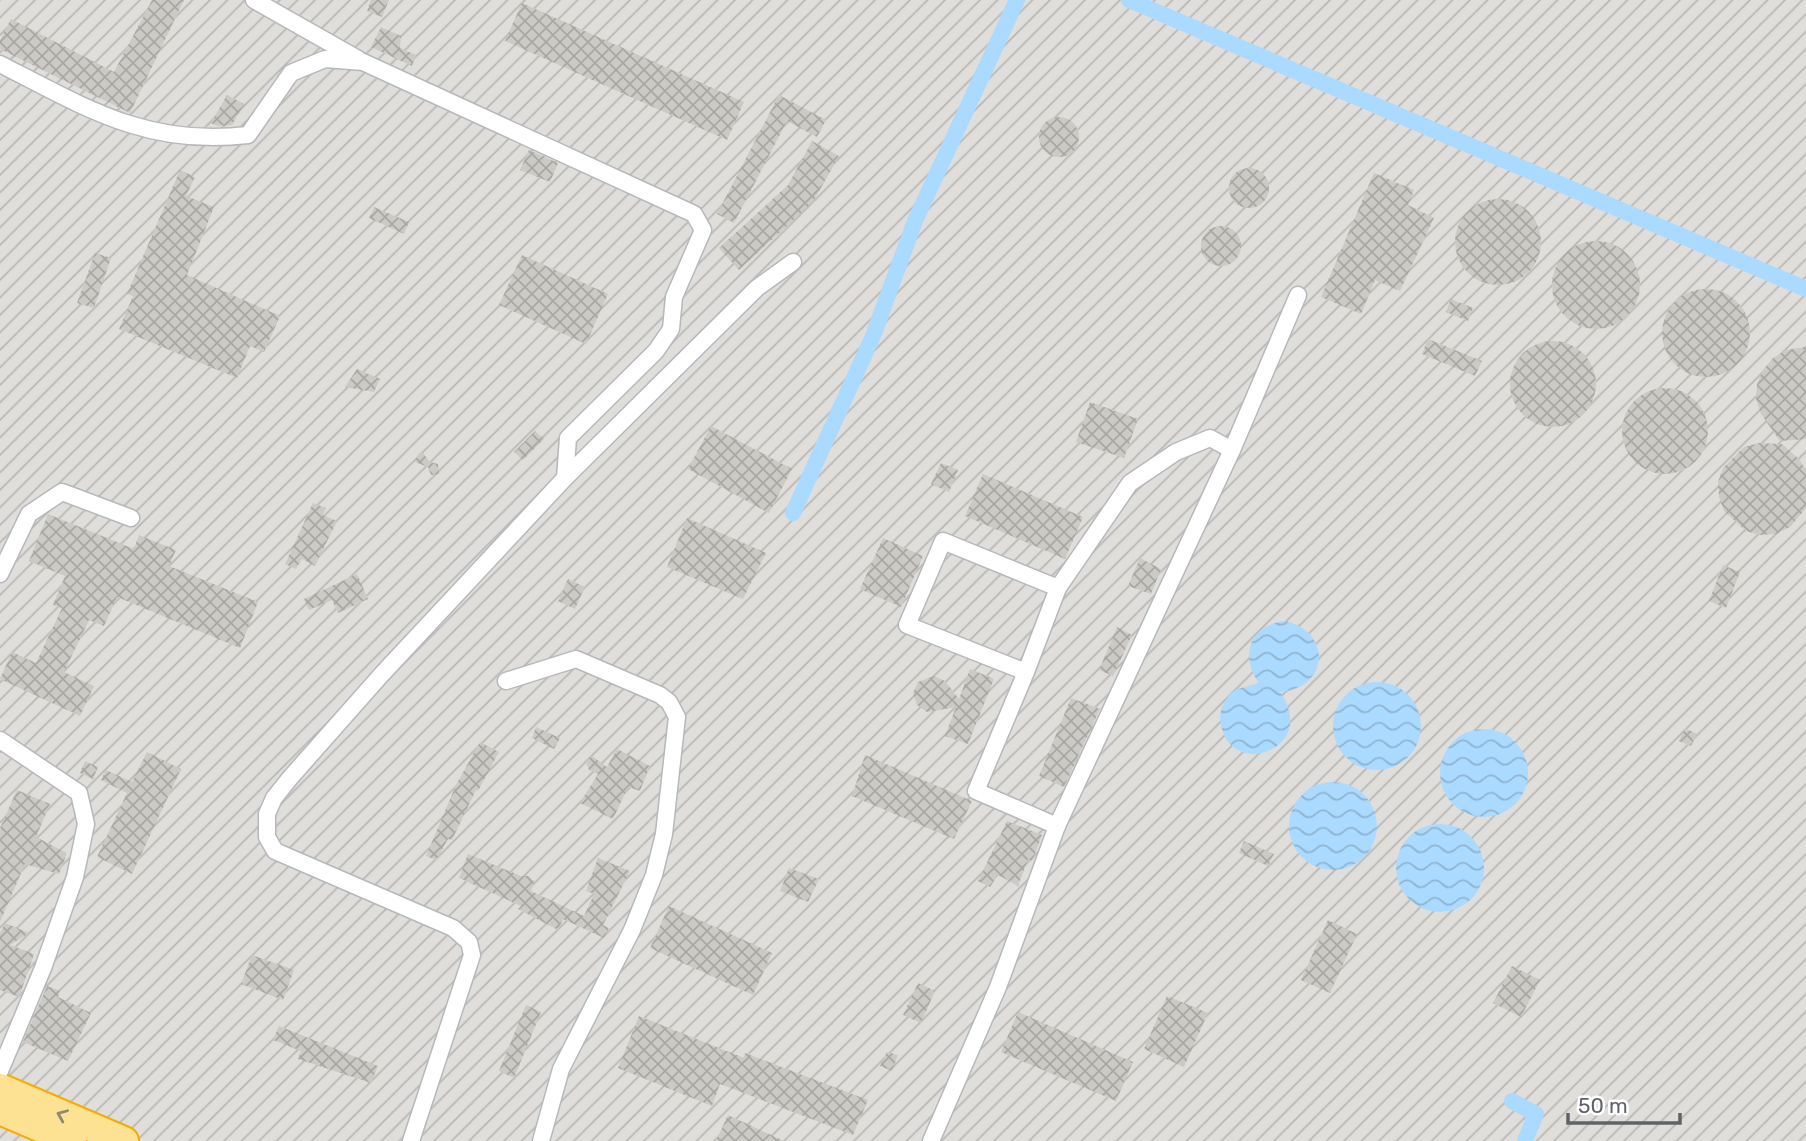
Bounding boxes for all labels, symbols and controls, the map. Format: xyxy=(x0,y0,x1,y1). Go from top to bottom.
scale bar xyxy=(1568,1082,1680,1126)
text: 50 m xyxy=(1578,1093,1628,1118)
one-way arrow xyxy=(57,1109,69,1123)

